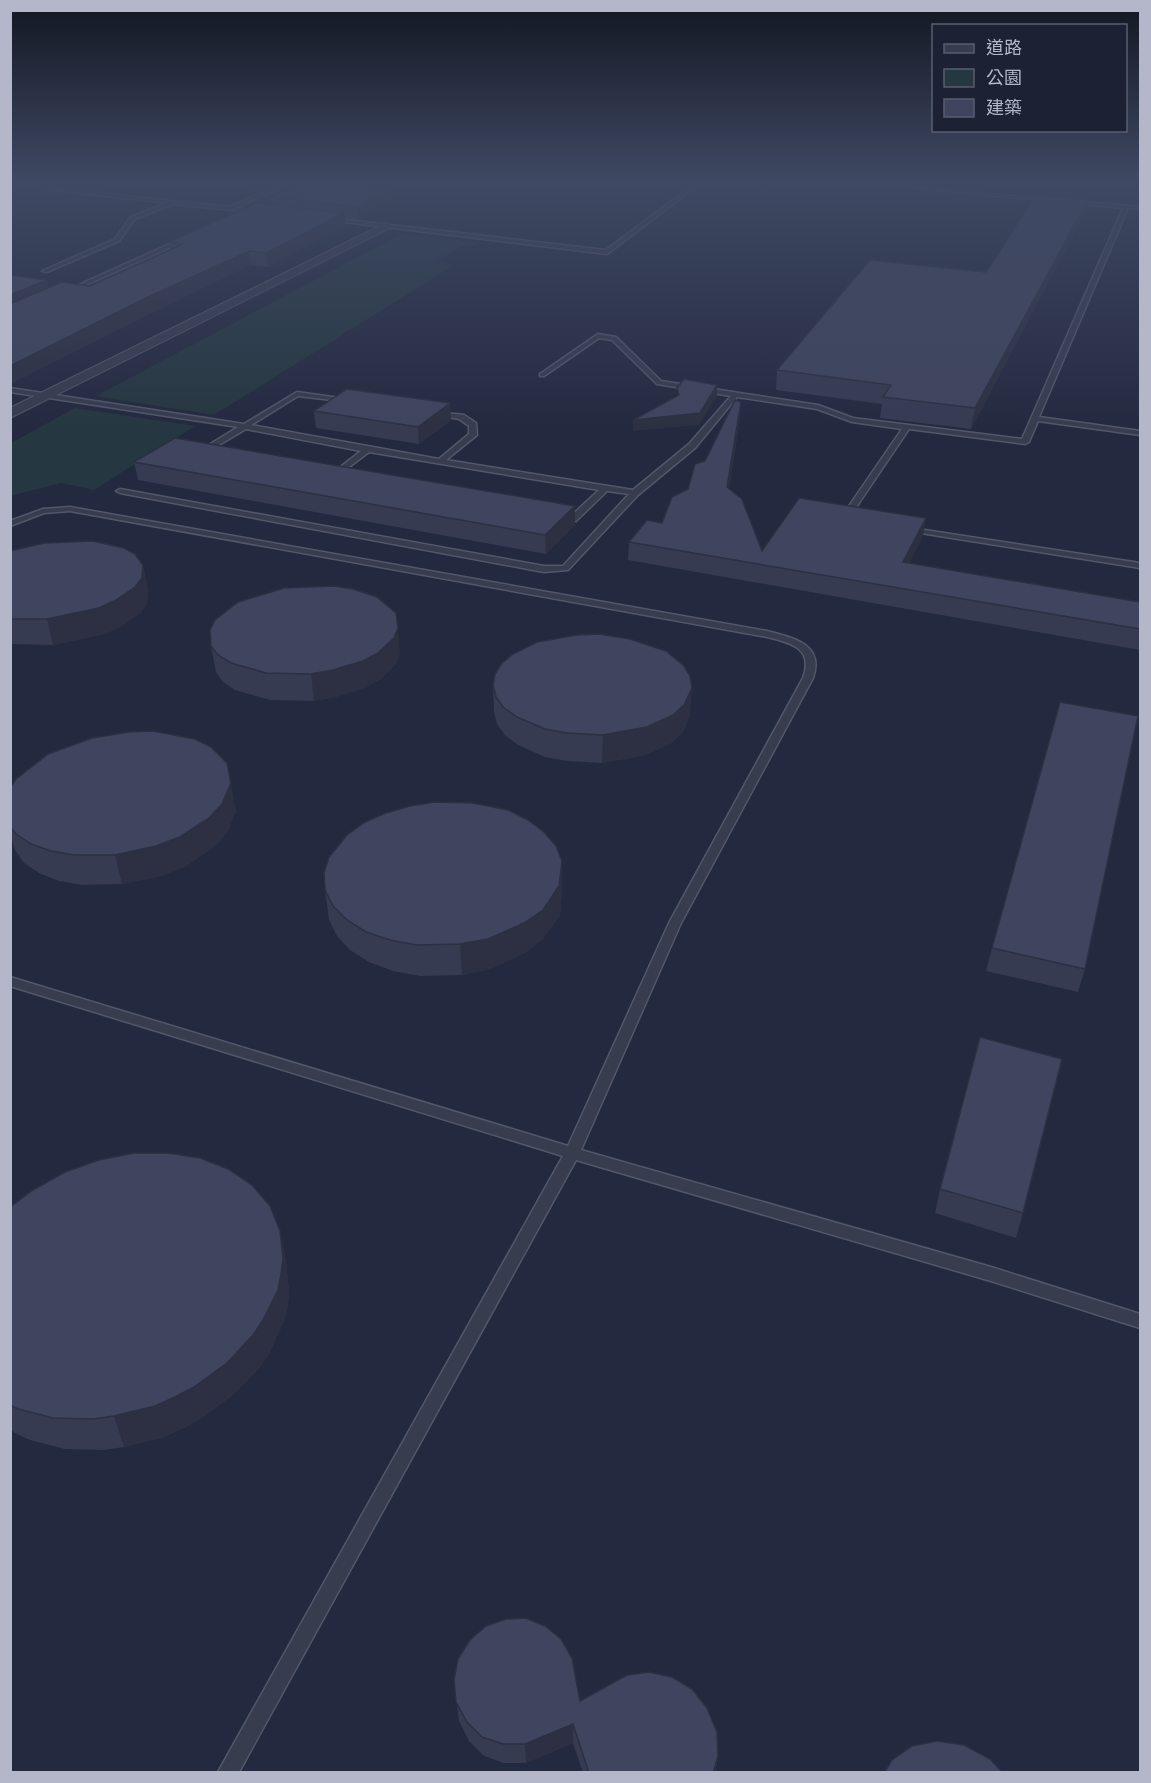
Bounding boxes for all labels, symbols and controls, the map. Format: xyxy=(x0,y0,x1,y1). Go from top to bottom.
legend xyxy=(932,24,1127,132)
text: 道路 xyxy=(986,36,1022,58)
text: 公園 xyxy=(986,66,1022,88)
text: 建築 xyxy=(986,96,1022,118)

